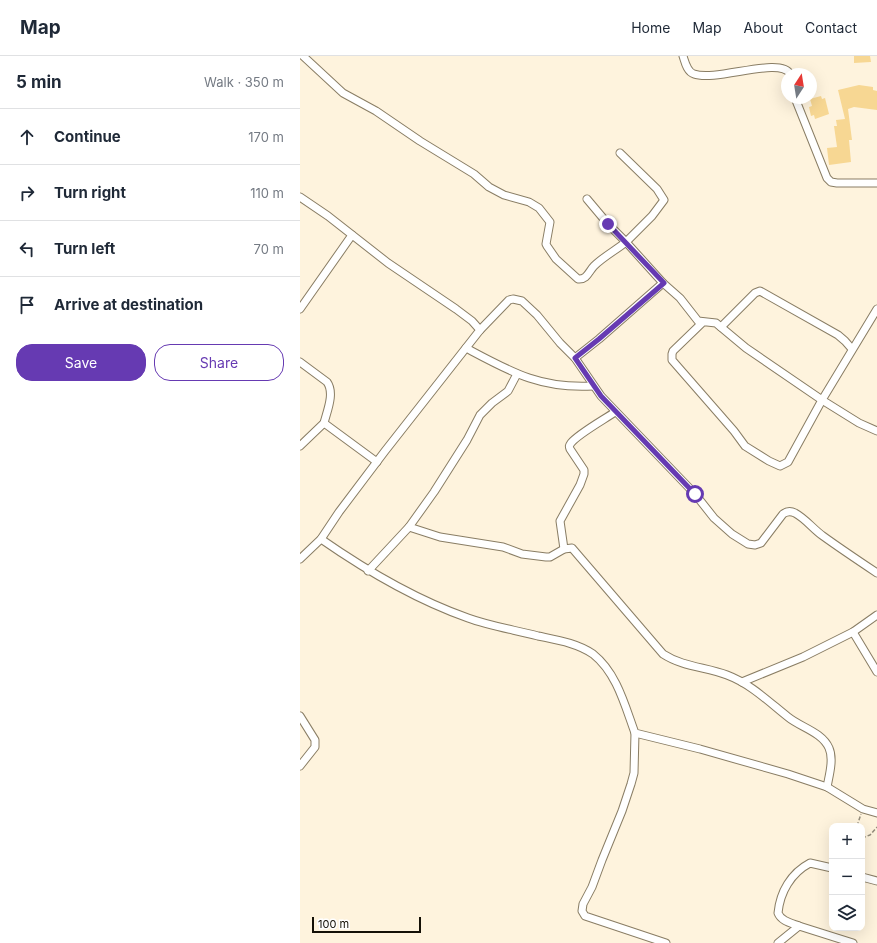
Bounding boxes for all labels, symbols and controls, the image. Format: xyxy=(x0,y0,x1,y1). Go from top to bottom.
text: Map xyxy=(20,16,61,39)
text: Home xyxy=(631,19,670,36)
text: Map xyxy=(692,19,722,36)
text: About xyxy=(744,19,783,36)
text: Contact xyxy=(805,19,857,36)
north arrow xyxy=(781,68,817,104)
text: 5 min xyxy=(16,72,62,92)
text: Walk · 350 m xyxy=(204,74,284,90)
icon: ahead xyxy=(16,126,38,148)
text: Continue xyxy=(54,127,121,146)
text: 170 m xyxy=(248,129,284,145)
icon: right xyxy=(16,182,38,204)
text: Turn right xyxy=(54,183,126,202)
text: 110 m xyxy=(250,185,284,201)
route end xyxy=(599,215,617,233)
icon: left xyxy=(16,238,38,260)
text: Turn left xyxy=(54,239,115,258)
text: 70 m xyxy=(254,241,284,257)
icon: arrive xyxy=(16,294,38,316)
text: Arrive at destination xyxy=(54,295,203,314)
button: Save xyxy=(16,344,146,381)
button: Share xyxy=(154,344,284,381)
route start xyxy=(686,485,704,503)
map controls xyxy=(829,823,865,931)
button: + xyxy=(829,823,865,859)
button: − xyxy=(829,859,865,895)
button: layers xyxy=(829,895,865,931)
scale bar xyxy=(312,915,421,934)
text: 100 m xyxy=(318,917,349,931)

